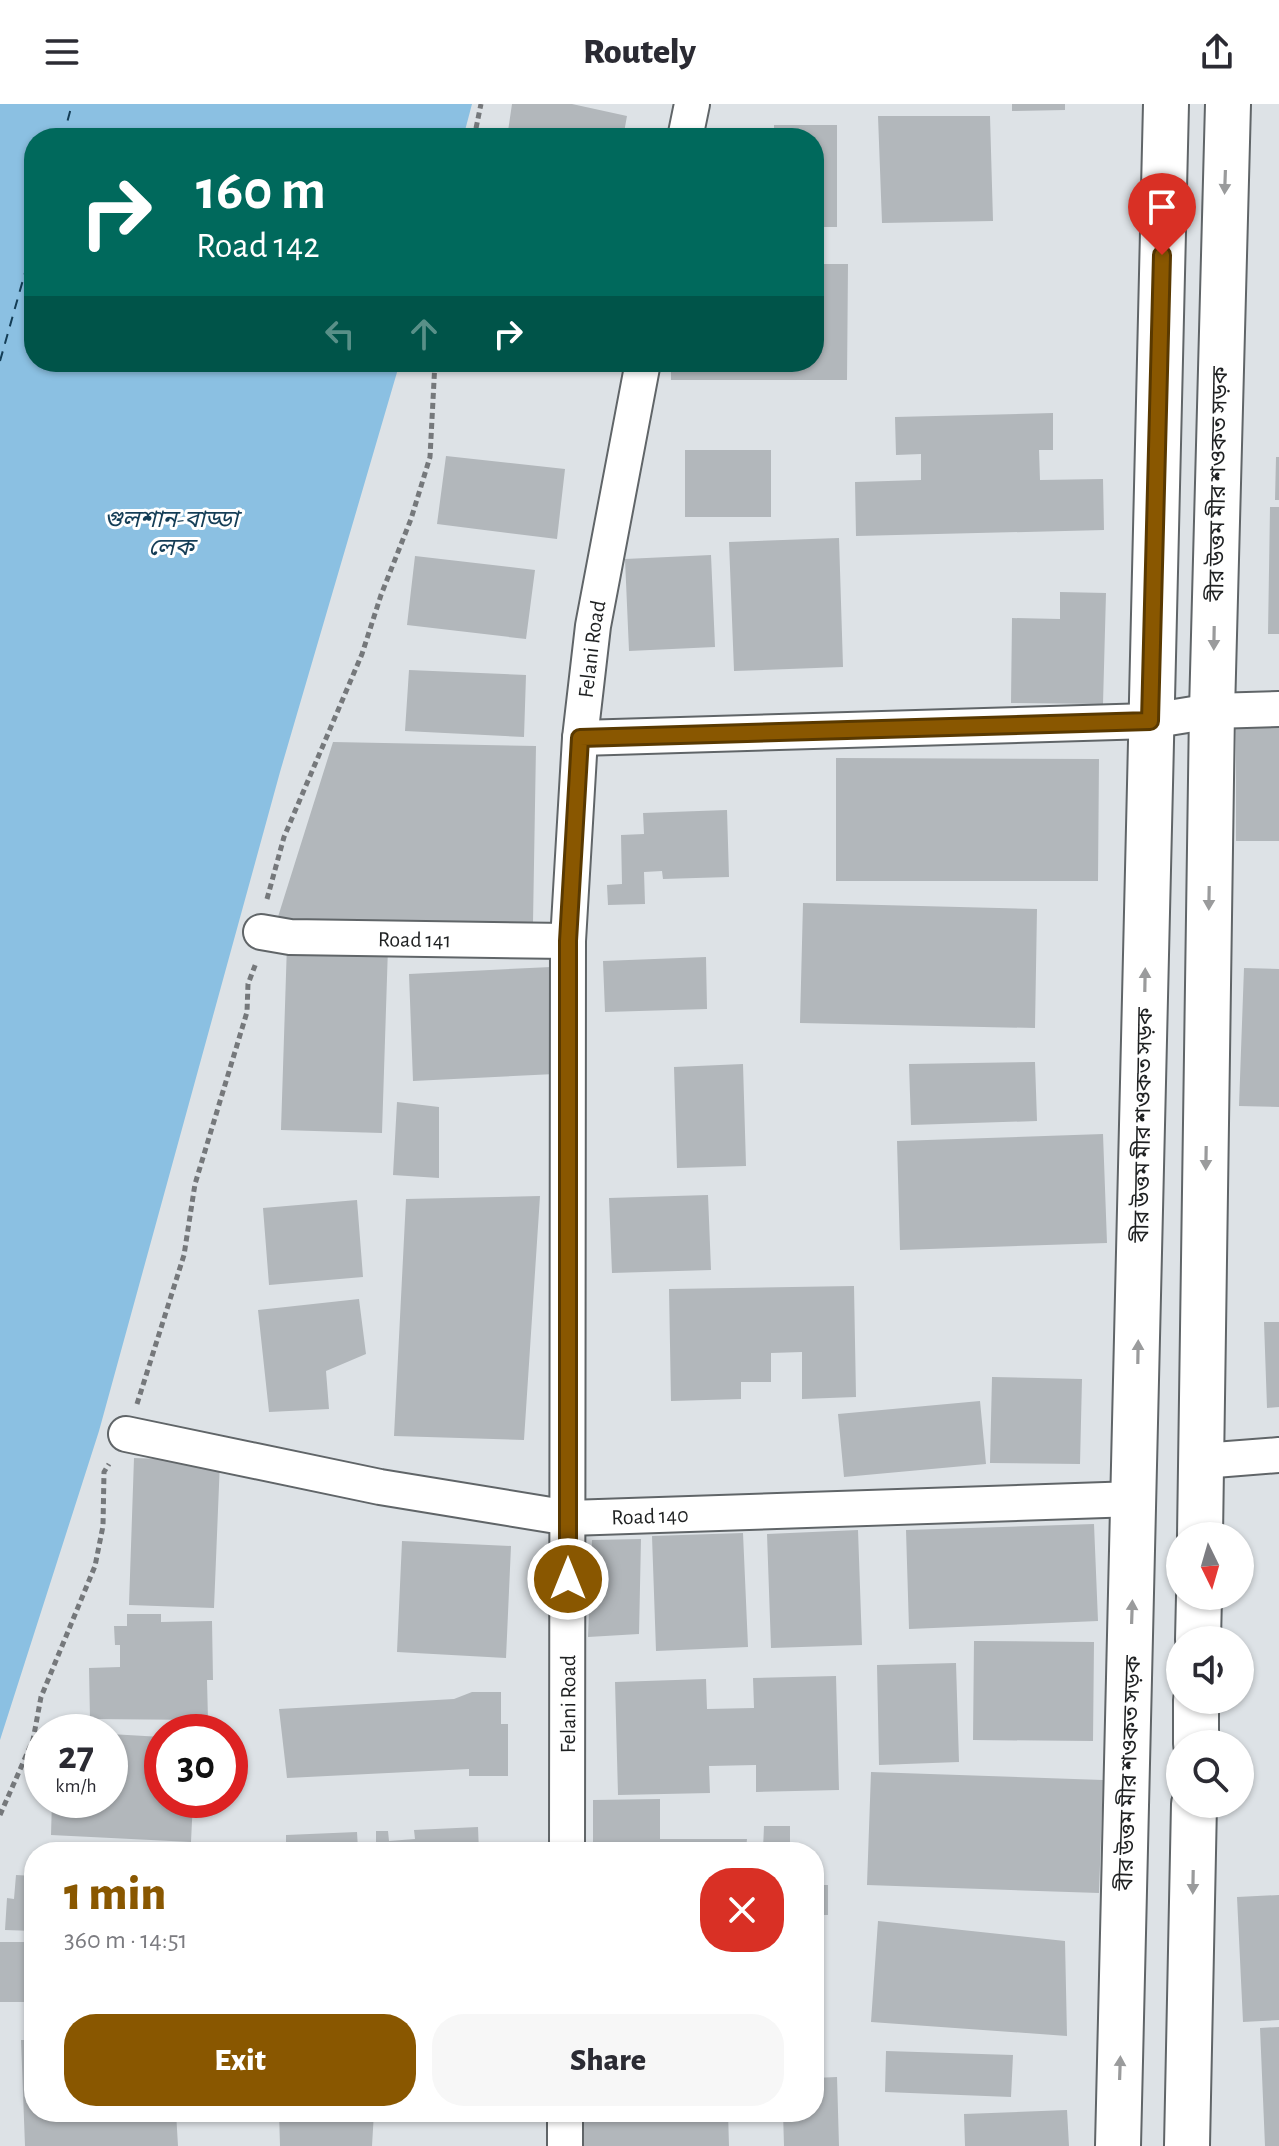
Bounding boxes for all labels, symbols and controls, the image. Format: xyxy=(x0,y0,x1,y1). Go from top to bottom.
icon: menu xyxy=(40,30,84,74)
icon: share xyxy=(1195,30,1239,74)
text: Routely xyxy=(583,34,696,70)
icon: right xyxy=(64,160,168,264)
text: 160 m xyxy=(196,163,326,219)
one-way arrow xyxy=(1219,170,1232,195)
pin xyxy=(1128,173,1196,255)
icon: arrive xyxy=(1140,185,1184,229)
text: Road 142 xyxy=(196,228,320,264)
icon: left xyxy=(318,312,362,356)
icon: ahead xyxy=(402,312,446,356)
icon: right xyxy=(486,312,530,356)
street label: বীর উত্তম মীর শওকত সড়ক xyxy=(1203,366,1231,603)
water label: গুলশান-বাড্ডা লেক xyxy=(104,508,243,560)
street label: Felani Road xyxy=(575,598,610,699)
one-way arrow xyxy=(1207,626,1220,651)
one-way arrow xyxy=(1203,886,1216,911)
street label: Road 141 xyxy=(378,928,451,951)
one-way arrow xyxy=(1139,967,1151,992)
street label: বীর উত্তম মীর শওকত সড়ক xyxy=(1128,1007,1156,1244)
one-way arrow xyxy=(1200,1146,1212,1171)
one-way arrow xyxy=(1132,1339,1144,1364)
street label: Road 140 xyxy=(611,1504,689,1529)
north arrow xyxy=(1166,1522,1254,1610)
map controls xyxy=(1166,1522,1254,1818)
position arrow xyxy=(526,1537,610,1621)
one-way arrow xyxy=(1126,1599,1139,1624)
button: sound xyxy=(1166,1626,1254,1714)
street label: Felani Road xyxy=(557,1655,579,1753)
street label: বীর উত্তম মীর শওকত সড়ক xyxy=(1112,1655,1144,1892)
speed limit sign: 30 xyxy=(144,1714,248,1818)
button: search xyxy=(1166,1730,1254,1818)
text: 27 xyxy=(58,1736,94,1776)
text: km/h xyxy=(55,1776,97,1796)
button: close xyxy=(700,1868,784,1952)
one-way arrow xyxy=(1186,1870,1199,1895)
text: 1 min xyxy=(64,1871,166,1919)
text: 360 m · 14:51 xyxy=(64,1927,188,1953)
button: Exit xyxy=(64,2014,416,2106)
button: Share xyxy=(432,2014,784,2106)
one-way arrow xyxy=(1114,2055,1127,2080)

